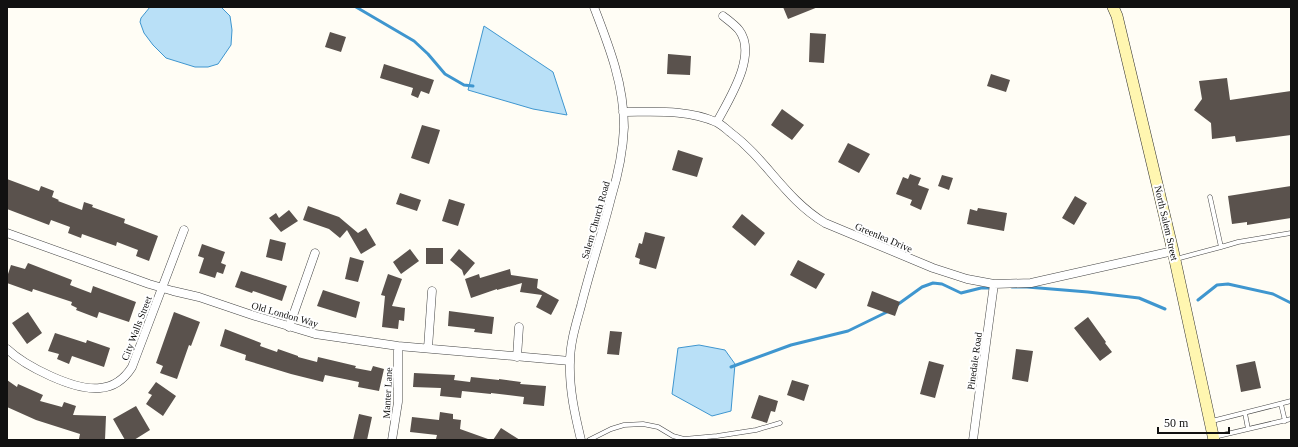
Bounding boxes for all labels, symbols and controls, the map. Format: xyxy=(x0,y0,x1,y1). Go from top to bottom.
street label: Salem Church Road xyxy=(579,180,612,260)
street label: North Salem Street xyxy=(1153,185,1181,262)
street label: Greenlea Drive xyxy=(853,220,915,255)
street label: City Walls Street xyxy=(119,294,154,362)
street label: Old London Way xyxy=(250,300,320,329)
street label: Pinedale Road xyxy=(965,332,984,391)
street label: Manter Lane xyxy=(381,367,394,419)
scale bar xyxy=(1158,409,1229,435)
text: 50 m xyxy=(1164,416,1189,430)

